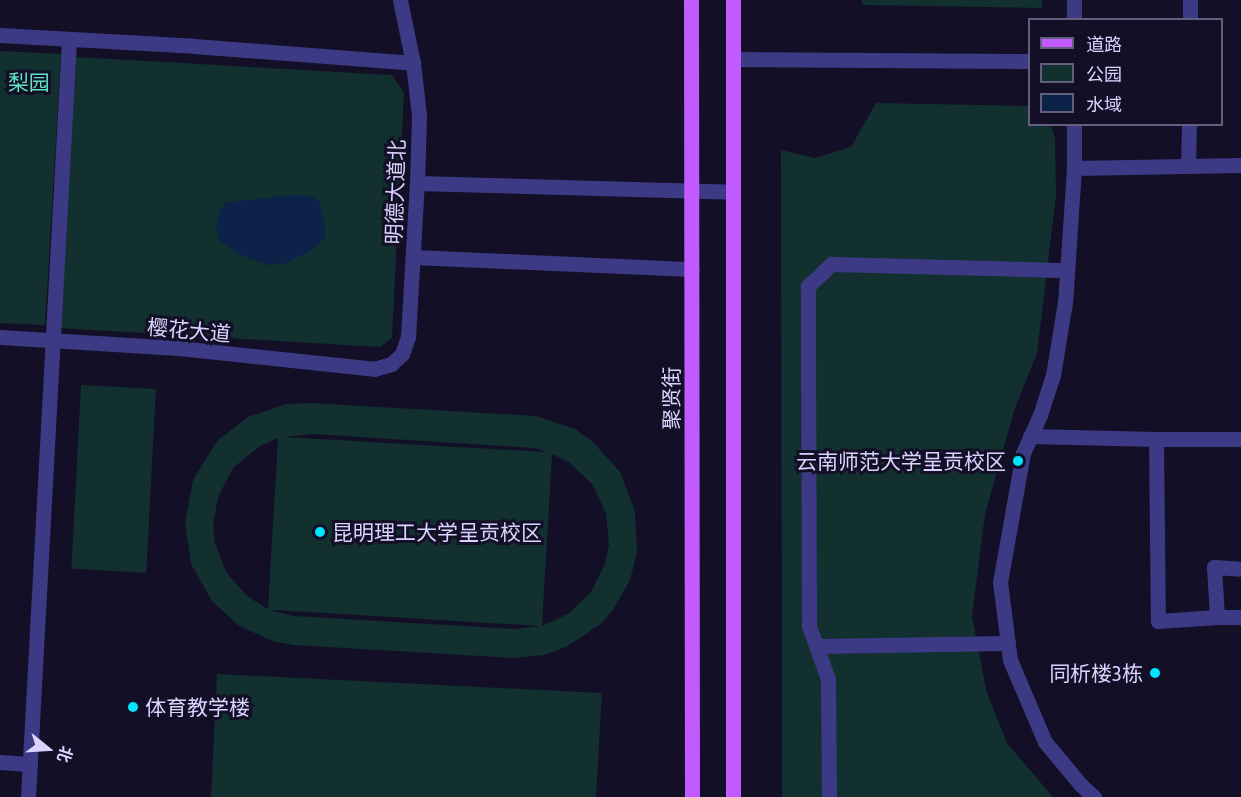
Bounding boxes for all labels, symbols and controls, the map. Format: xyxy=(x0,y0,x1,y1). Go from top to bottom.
legend xyxy=(1028,18,1223,126)
text: 道路 xyxy=(1086,34,1122,55)
text: 公园 xyxy=(1086,64,1122,85)
park label: 梨园 xyxy=(8,69,50,95)
text: 水域 xyxy=(1086,94,1122,115)
street label: 明德大道北 xyxy=(381,139,409,245)
street label: 樱花大道 xyxy=(146,314,232,346)
street label: 聚贤街 xyxy=(658,367,684,429)
place label: 云南师范大学呈贡校区 xyxy=(796,448,1006,474)
marker: 云南师范大学呈贡校区 xyxy=(1011,454,1025,468)
place label: 昆明理工大学呈贡校区 xyxy=(332,519,542,545)
marker: 昆明理工大学呈贡校区 xyxy=(313,525,327,539)
place label: 同析楼3栋 xyxy=(1049,660,1143,686)
marker: 同析楼3栋 xyxy=(1148,666,1162,680)
place label: 体育教学楼 xyxy=(145,694,250,720)
marker: 体育教学楼 xyxy=(126,700,140,714)
north arrow xyxy=(18,719,78,779)
text: 北 xyxy=(54,744,76,765)

